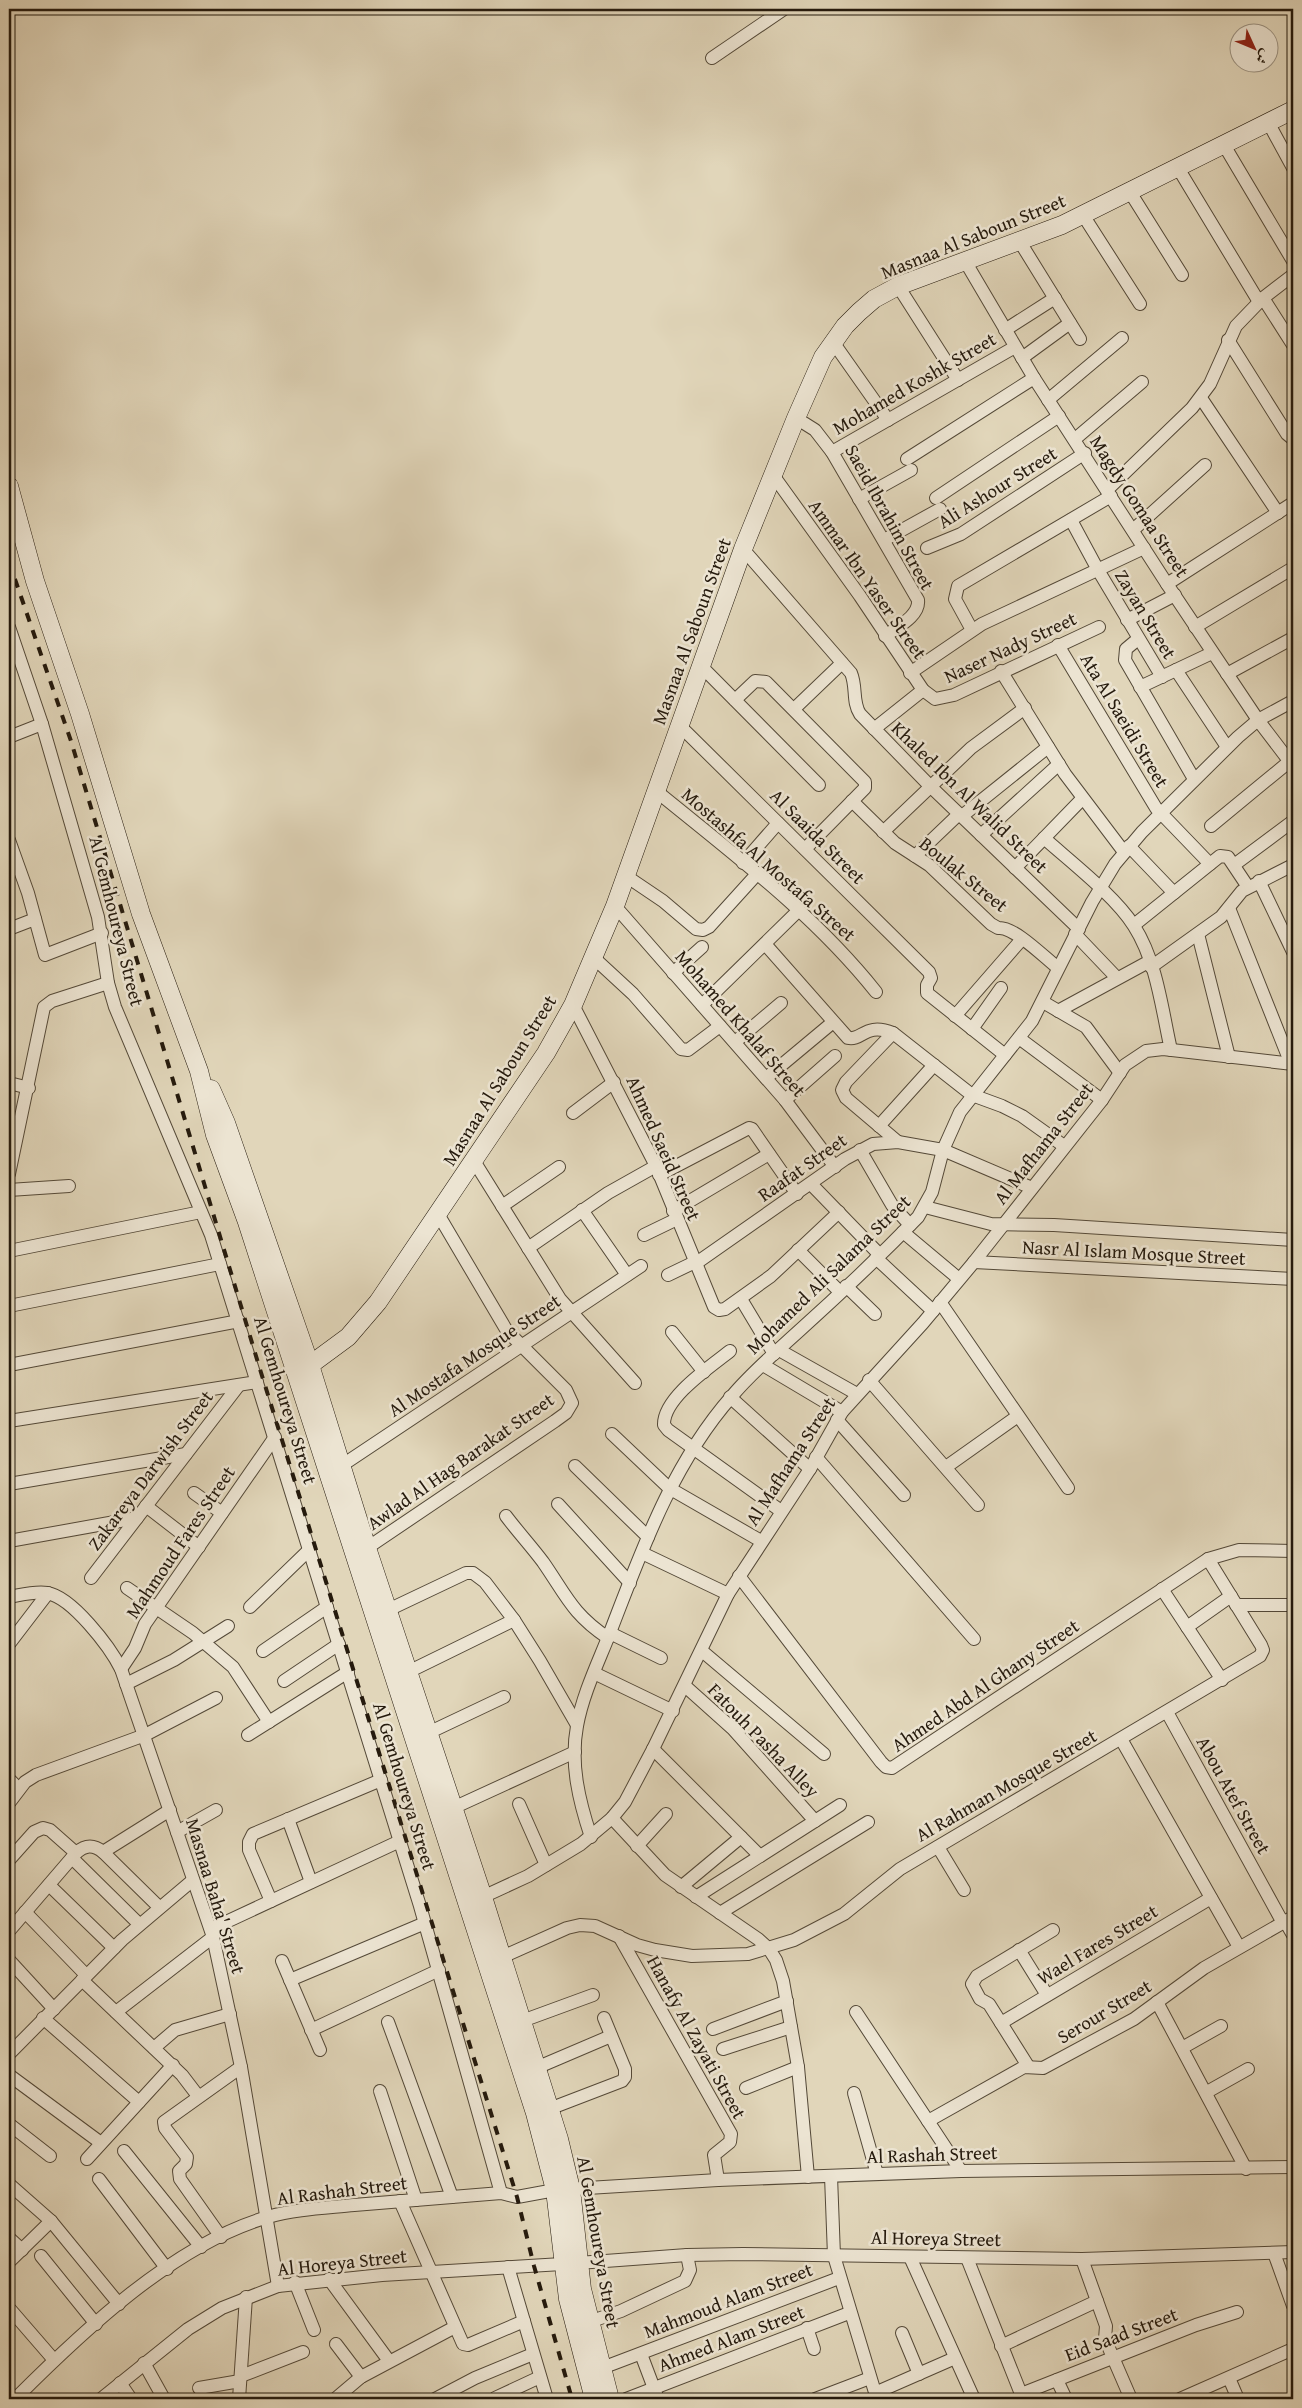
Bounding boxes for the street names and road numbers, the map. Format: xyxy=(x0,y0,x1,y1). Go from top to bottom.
street label: Masnaa Al Saboun Street xyxy=(876,186,1070,286)
street label: Mohamed Koshk Street xyxy=(827,325,1001,441)
street label: Magdy Gomaa Street xyxy=(1083,429,1197,583)
street label: Saeid Ibrahim Street xyxy=(838,439,942,595)
street label: Ali Ashour Street xyxy=(932,439,1062,535)
street label: Ammar Ibn Yaser Street xyxy=(802,493,934,665)
street label: Masnaa Al Saboun Street xyxy=(644,533,738,728)
street label: Zayan Street xyxy=(1108,564,1184,664)
street label: Naser Nady Street xyxy=(939,604,1081,690)
street label: Ata Al Saeidi Street xyxy=(1074,647,1176,793)
street label: Khaled Ibn Al Walid Street xyxy=(885,715,1055,880)
street label: Mostashfa Al Mostafa Street xyxy=(676,780,862,948)
street label: Al Saaida Street xyxy=(764,782,872,890)
street label: Boulak Street xyxy=(914,829,1015,919)
street label: Al Gemhoureya Street xyxy=(82,833,152,1009)
street label: Mohamed Khalaf Street xyxy=(669,943,813,1103)
street label: Masnaa Al Saboun Street xyxy=(435,989,563,1171)
street label: Ahmed Saeid Street xyxy=(620,1071,709,1225)
street label: Al Mafhama Street xyxy=(986,1076,1100,1210)
street label: Raafat Street xyxy=(752,1126,852,1208)
street label: Mohamed Ali Salama Street xyxy=(739,1188,917,1360)
street label: Nasr Al Islam Mosque Street xyxy=(1022,1232,1247,1272)
street label: Al Mostafa Mosque Street xyxy=(382,1286,566,1423)
street label: Al Gemhoureya Street xyxy=(247,1313,325,1488)
street label: Zakareya Darwish Street xyxy=(80,1384,220,1556)
street label: Awlad Al Hag Barakat Street xyxy=(361,1385,560,1536)
street label: Al Mafhama Street xyxy=(738,1391,842,1531)
street label: Mahmoud Fares Street xyxy=(118,1460,242,1624)
street label: Ahmed Abd Al Ghany Street xyxy=(886,1611,1085,1758)
street label: Fatouh Pasha Alley xyxy=(702,1676,827,1804)
street label: Al Gemhoureya Street xyxy=(366,1699,444,1874)
street label: Al Rahman Mosque Street xyxy=(910,1721,1102,1848)
street label: Abou Atef Street xyxy=(1190,1731,1278,1859)
street label: Masnaa Baha' Street xyxy=(179,1815,253,1978)
street label: Wael Fares Street xyxy=(1031,1897,1163,1991)
street label: Hanafy Al Zayati Street xyxy=(640,1950,754,2124)
street label: Serour Street xyxy=(1051,1972,1157,2050)
street label: Al Rashah Street xyxy=(866,2138,998,2170)
street label: Al Gemhoureya Street xyxy=(570,2154,628,2330)
street label: Al Rashah Street xyxy=(275,2168,409,2212)
street label: Al Horeya Street xyxy=(871,2223,1002,2253)
street label: Al Horeya Street xyxy=(276,2241,408,2283)
street label: Mahmoud Alam Street xyxy=(640,2255,817,2345)
street label: Ahmed Alam Street xyxy=(654,2297,808,2379)
street label: Eid Saad Street xyxy=(1060,2300,1182,2368)

